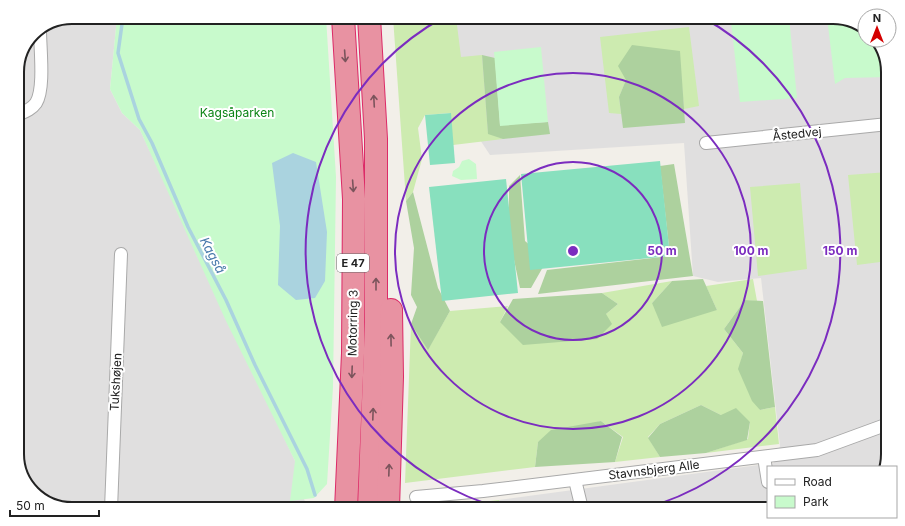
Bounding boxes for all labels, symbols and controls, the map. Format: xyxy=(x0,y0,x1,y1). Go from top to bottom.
north arrow xyxy=(857,8,897,48)
text: N xyxy=(873,11,881,25)
one-way arrow xyxy=(341,49,349,62)
one-way arrow xyxy=(371,95,378,108)
park label: Kagsåparken xyxy=(200,105,274,120)
street label: Åstedvej xyxy=(772,123,822,144)
one-way arrow xyxy=(350,179,357,192)
water label: Kagså xyxy=(197,234,229,276)
text: 50 m xyxy=(647,243,677,258)
text: 100 m xyxy=(733,243,769,258)
text: 150 m xyxy=(823,243,857,258)
centre of rings xyxy=(566,244,580,258)
road number: E 47 xyxy=(337,254,369,272)
one-way arrow xyxy=(372,278,380,291)
street label: Motorring 3 xyxy=(344,290,361,356)
one-way arrow xyxy=(387,334,395,347)
street label: Tukshøjen xyxy=(106,353,125,411)
one-way arrow xyxy=(348,365,356,378)
one-way arrow xyxy=(370,408,377,421)
street label: Stavnsbjerg Alle xyxy=(607,456,700,483)
one-way arrow xyxy=(385,464,393,477)
legend xyxy=(767,466,897,518)
text: Road xyxy=(803,474,832,489)
scale bar xyxy=(10,492,99,518)
text: Park xyxy=(803,494,829,509)
text: 50 m xyxy=(16,498,45,513)

